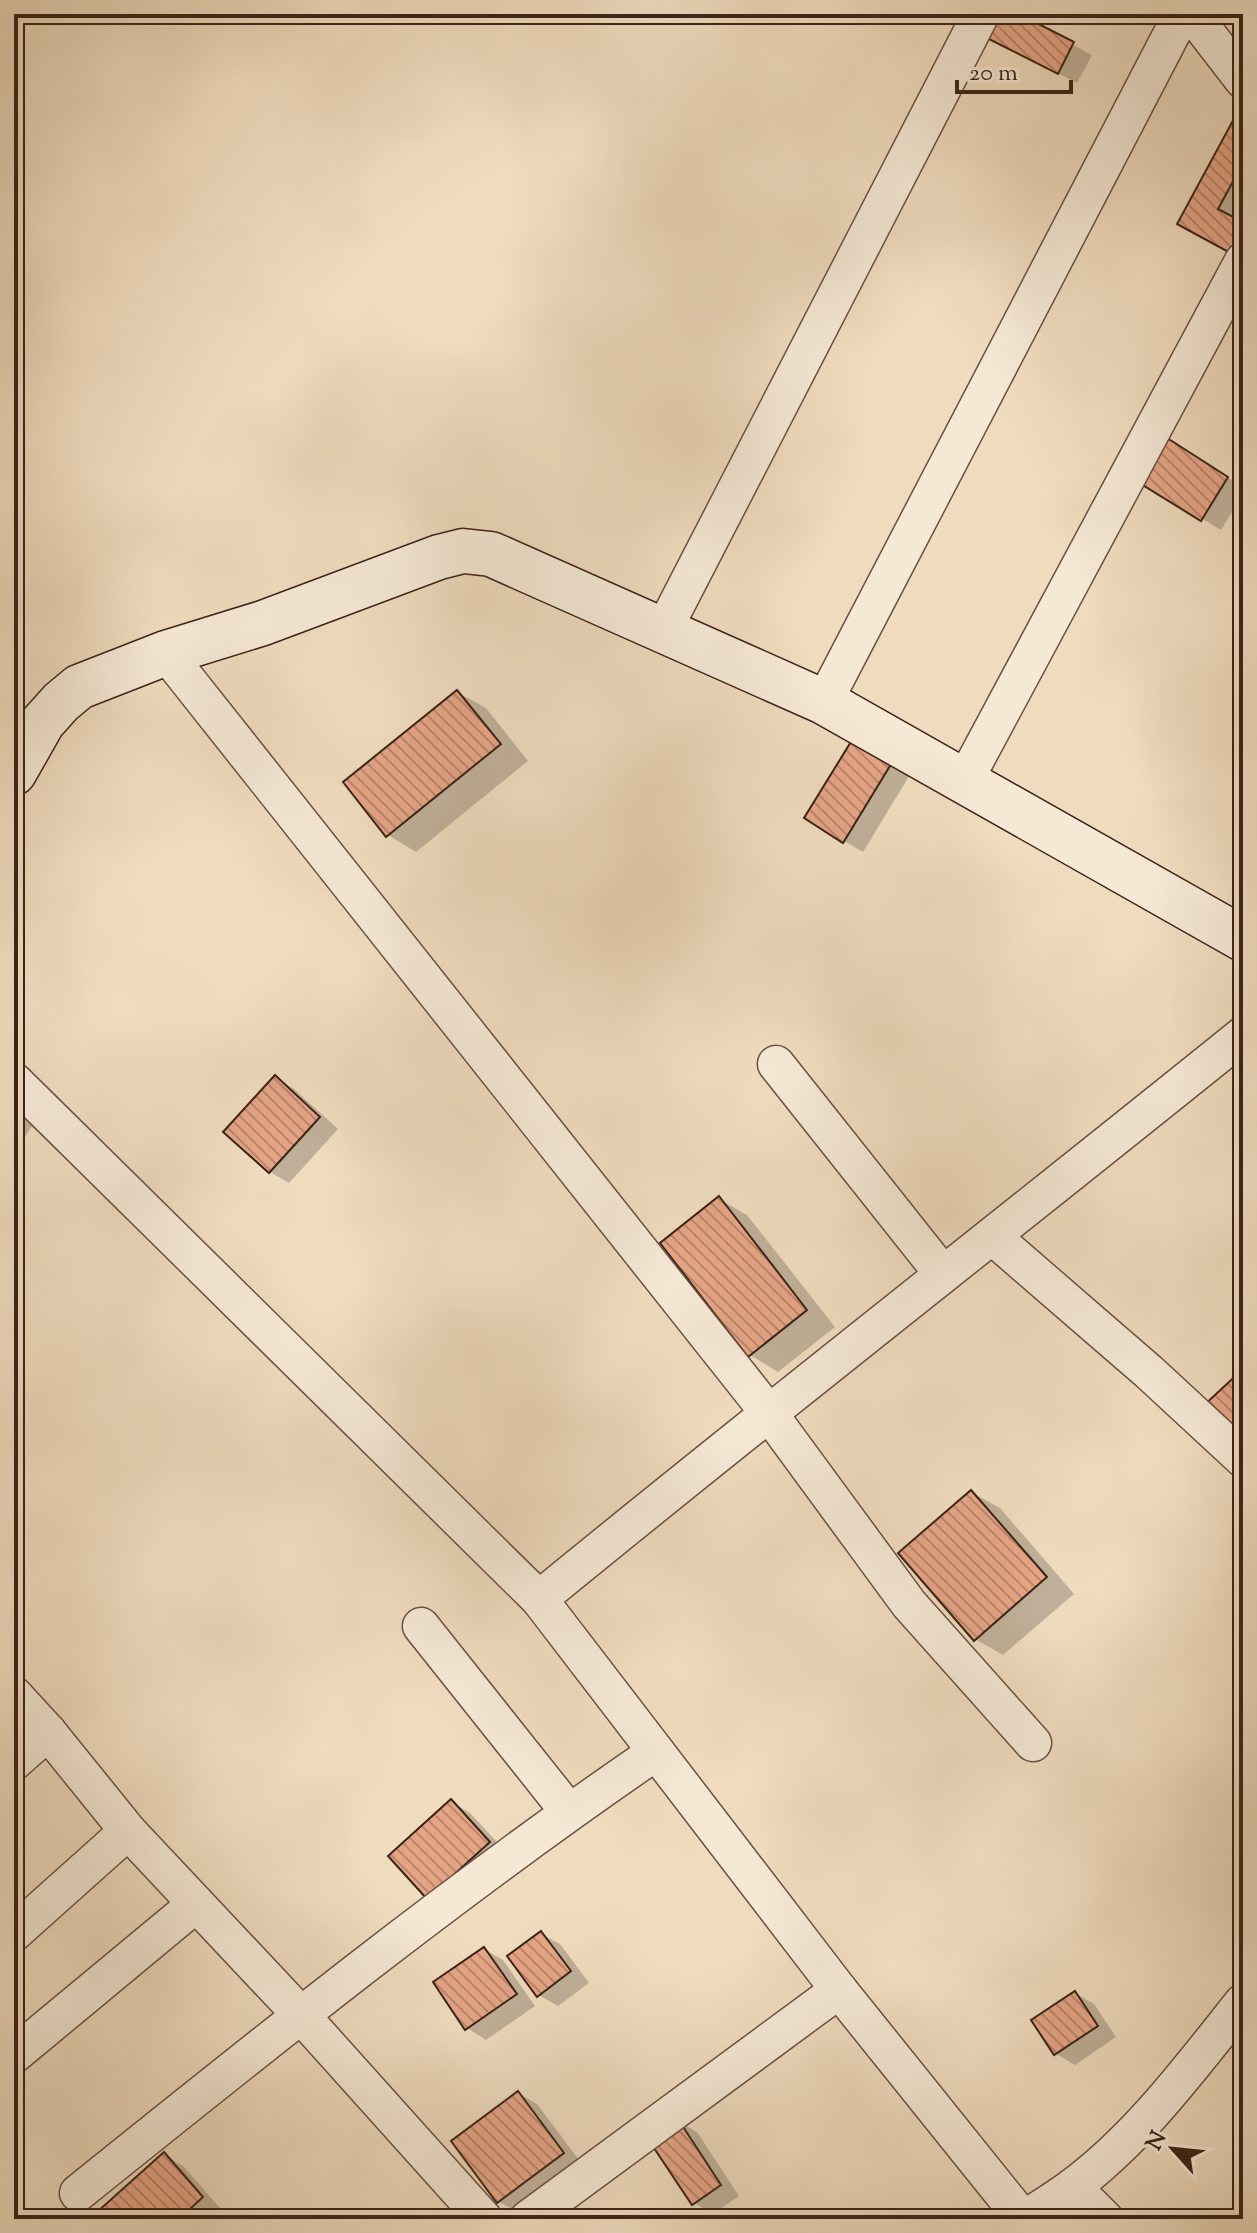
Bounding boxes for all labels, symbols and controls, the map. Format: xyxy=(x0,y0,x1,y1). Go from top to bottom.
scale bar xyxy=(957,44,1071,94)
text: 20 m xyxy=(969,57,1018,91)
north arrow xyxy=(1133,2109,1213,2189)
text: N xyxy=(1140,2126,1176,2156)

